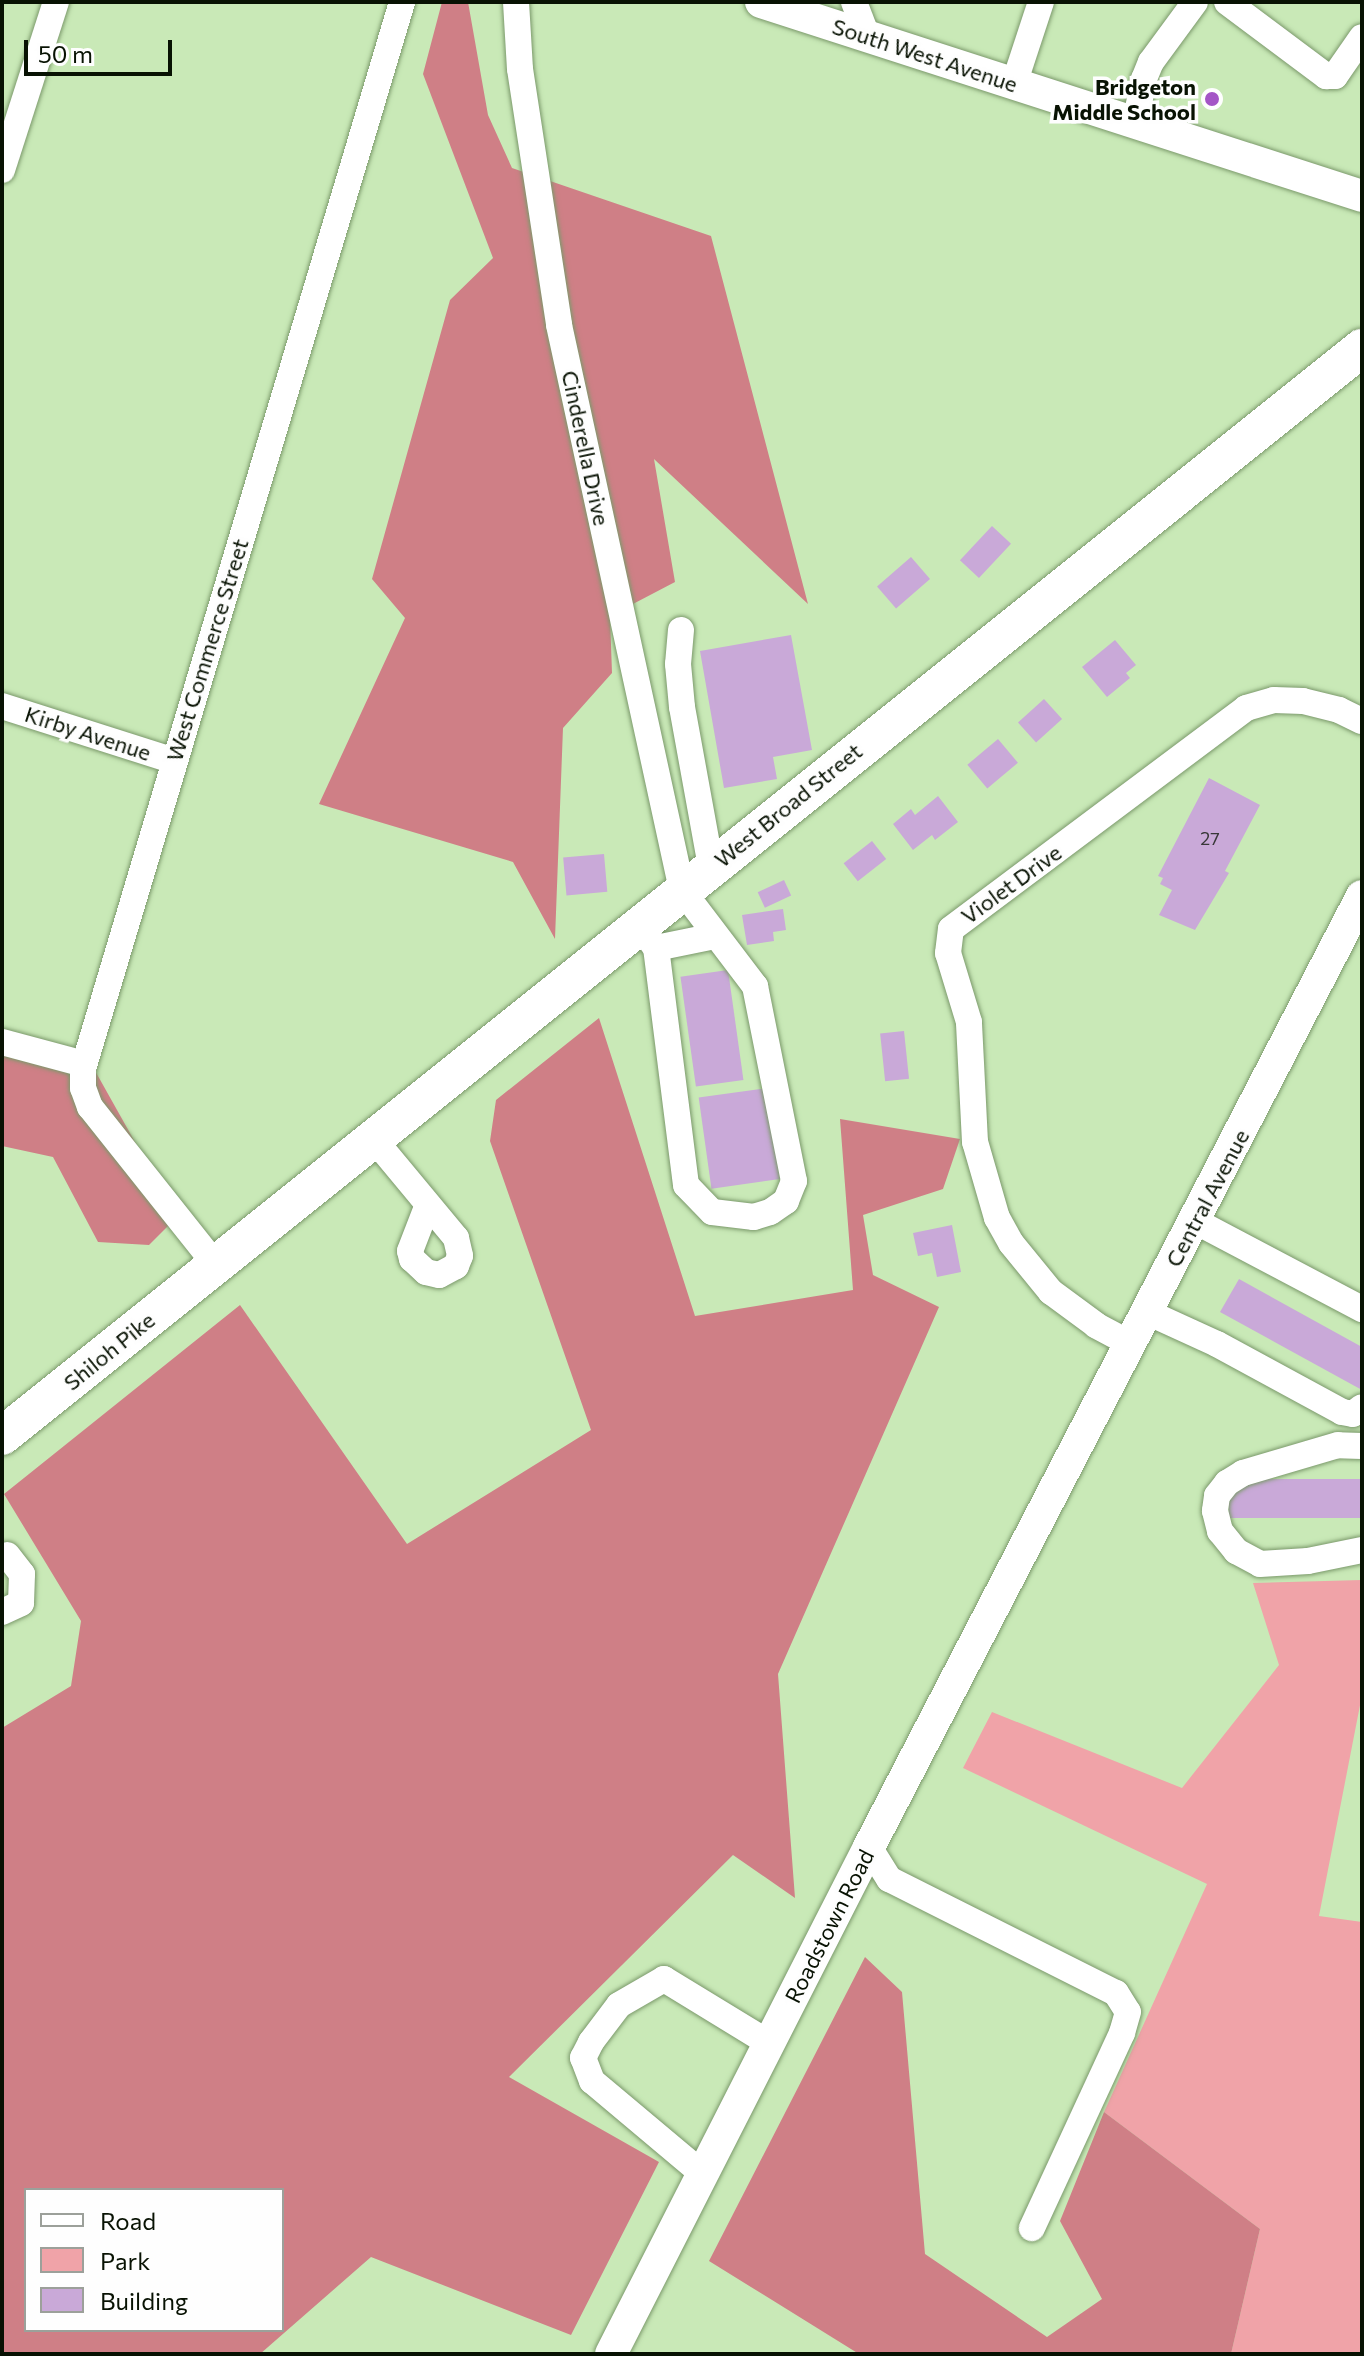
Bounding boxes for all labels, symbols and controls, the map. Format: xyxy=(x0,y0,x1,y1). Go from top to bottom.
street label: South West Avenue xyxy=(829,13,1021,97)
scale bar xyxy=(28,24,176,74)
text: 50 m xyxy=(38,39,93,68)
place label: Bridgeton Middle School xyxy=(1052,73,1196,124)
marker: Bridgeton Middle School xyxy=(1203,90,1221,108)
street label: Cinderella Drive xyxy=(557,368,615,528)
street label: West Commerce Street xyxy=(161,536,253,764)
street label: Kirby Avenue xyxy=(22,700,154,766)
street label: West Broad Street xyxy=(709,737,867,873)
house number: 27 xyxy=(1200,827,1220,849)
street label: Violet Drive xyxy=(956,839,1066,929)
street label: Central Avenue xyxy=(1160,1125,1254,1271)
street label: Shiloh Pike xyxy=(58,1306,160,1396)
street label: Roadstown Road xyxy=(779,1845,879,2007)
legend xyxy=(24,2188,284,2332)
text: Road xyxy=(100,2206,156,2235)
text: Park xyxy=(100,2246,150,2275)
text: Building xyxy=(100,2286,188,2315)

